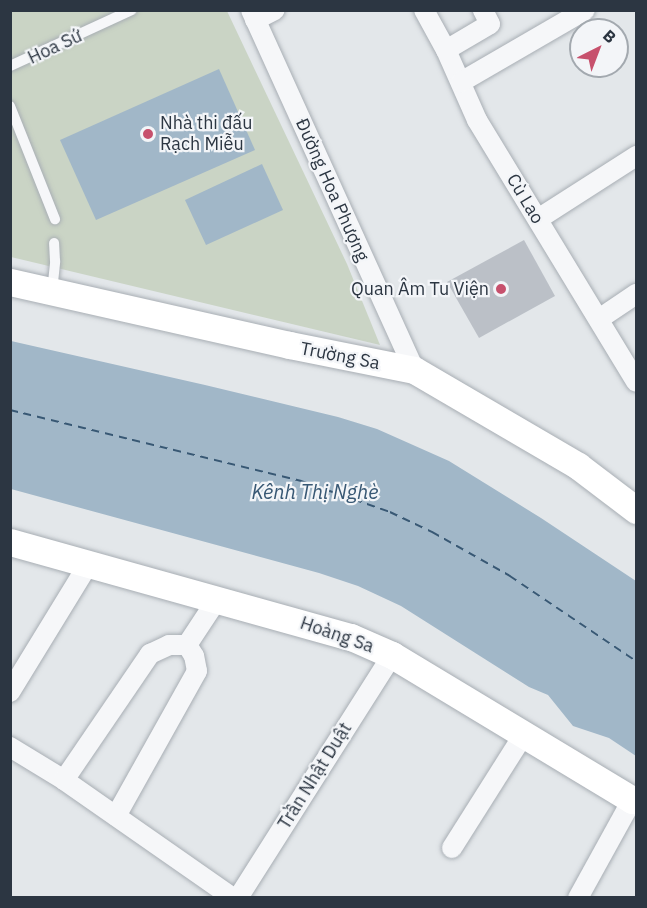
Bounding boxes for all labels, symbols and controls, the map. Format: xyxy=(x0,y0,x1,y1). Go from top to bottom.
north arrow xyxy=(569,18,629,78)
street label: Hoa Sứ xyxy=(24,25,86,69)
text: B xyxy=(599,25,620,47)
place label: Nhà thi đấu Rạch Miễu xyxy=(160,113,252,156)
street label: Đường Hoa Phượng xyxy=(291,115,373,265)
marker: Nhà thi đấu Rạch Miễu xyxy=(141,127,155,141)
street label: Cù Lao xyxy=(502,170,548,228)
place label: Quan Âm Tu Viện xyxy=(351,278,489,300)
marker: Quan Âm Tu Viện xyxy=(494,282,508,296)
street label: Trường Sa xyxy=(298,338,382,374)
water label: Kênh Thị Nghè xyxy=(252,479,378,503)
street label: Hoàng Sa xyxy=(297,612,377,658)
street label: Trần Nhật Duật xyxy=(274,719,356,833)

